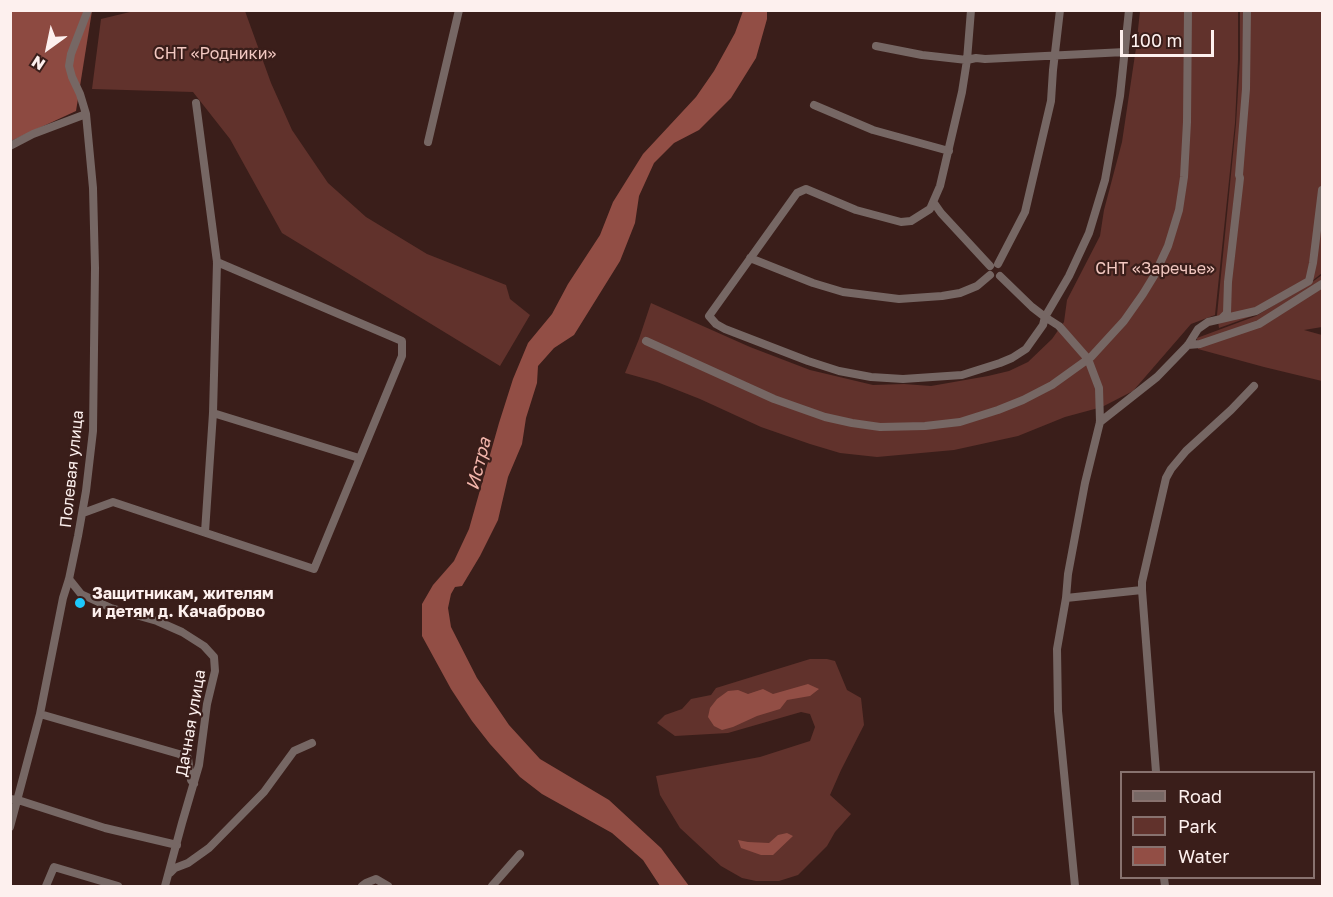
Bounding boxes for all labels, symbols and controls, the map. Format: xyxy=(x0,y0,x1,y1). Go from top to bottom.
north arrow xyxy=(18,18,78,78)
scale bar xyxy=(1123,18,1218,56)
text: 100 m xyxy=(1131,29,1182,51)
park label: СНТ «Родники» xyxy=(154,44,276,64)
text: N xyxy=(28,51,49,75)
park label: СНТ «Заречье» xyxy=(1095,259,1215,279)
street label: Полевая улица xyxy=(56,409,88,529)
water label: Истра xyxy=(462,435,496,493)
place label: Защитникам, жителям и детям д. Качаброво xyxy=(92,584,273,622)
marker: Защитникам, жителям и детям д. Качаброво xyxy=(73,596,87,610)
street label: Дачная улица xyxy=(172,668,210,778)
legend xyxy=(1120,771,1315,879)
text: Road xyxy=(1178,785,1222,807)
text: Park xyxy=(1178,815,1217,837)
text: Water xyxy=(1178,845,1229,867)

